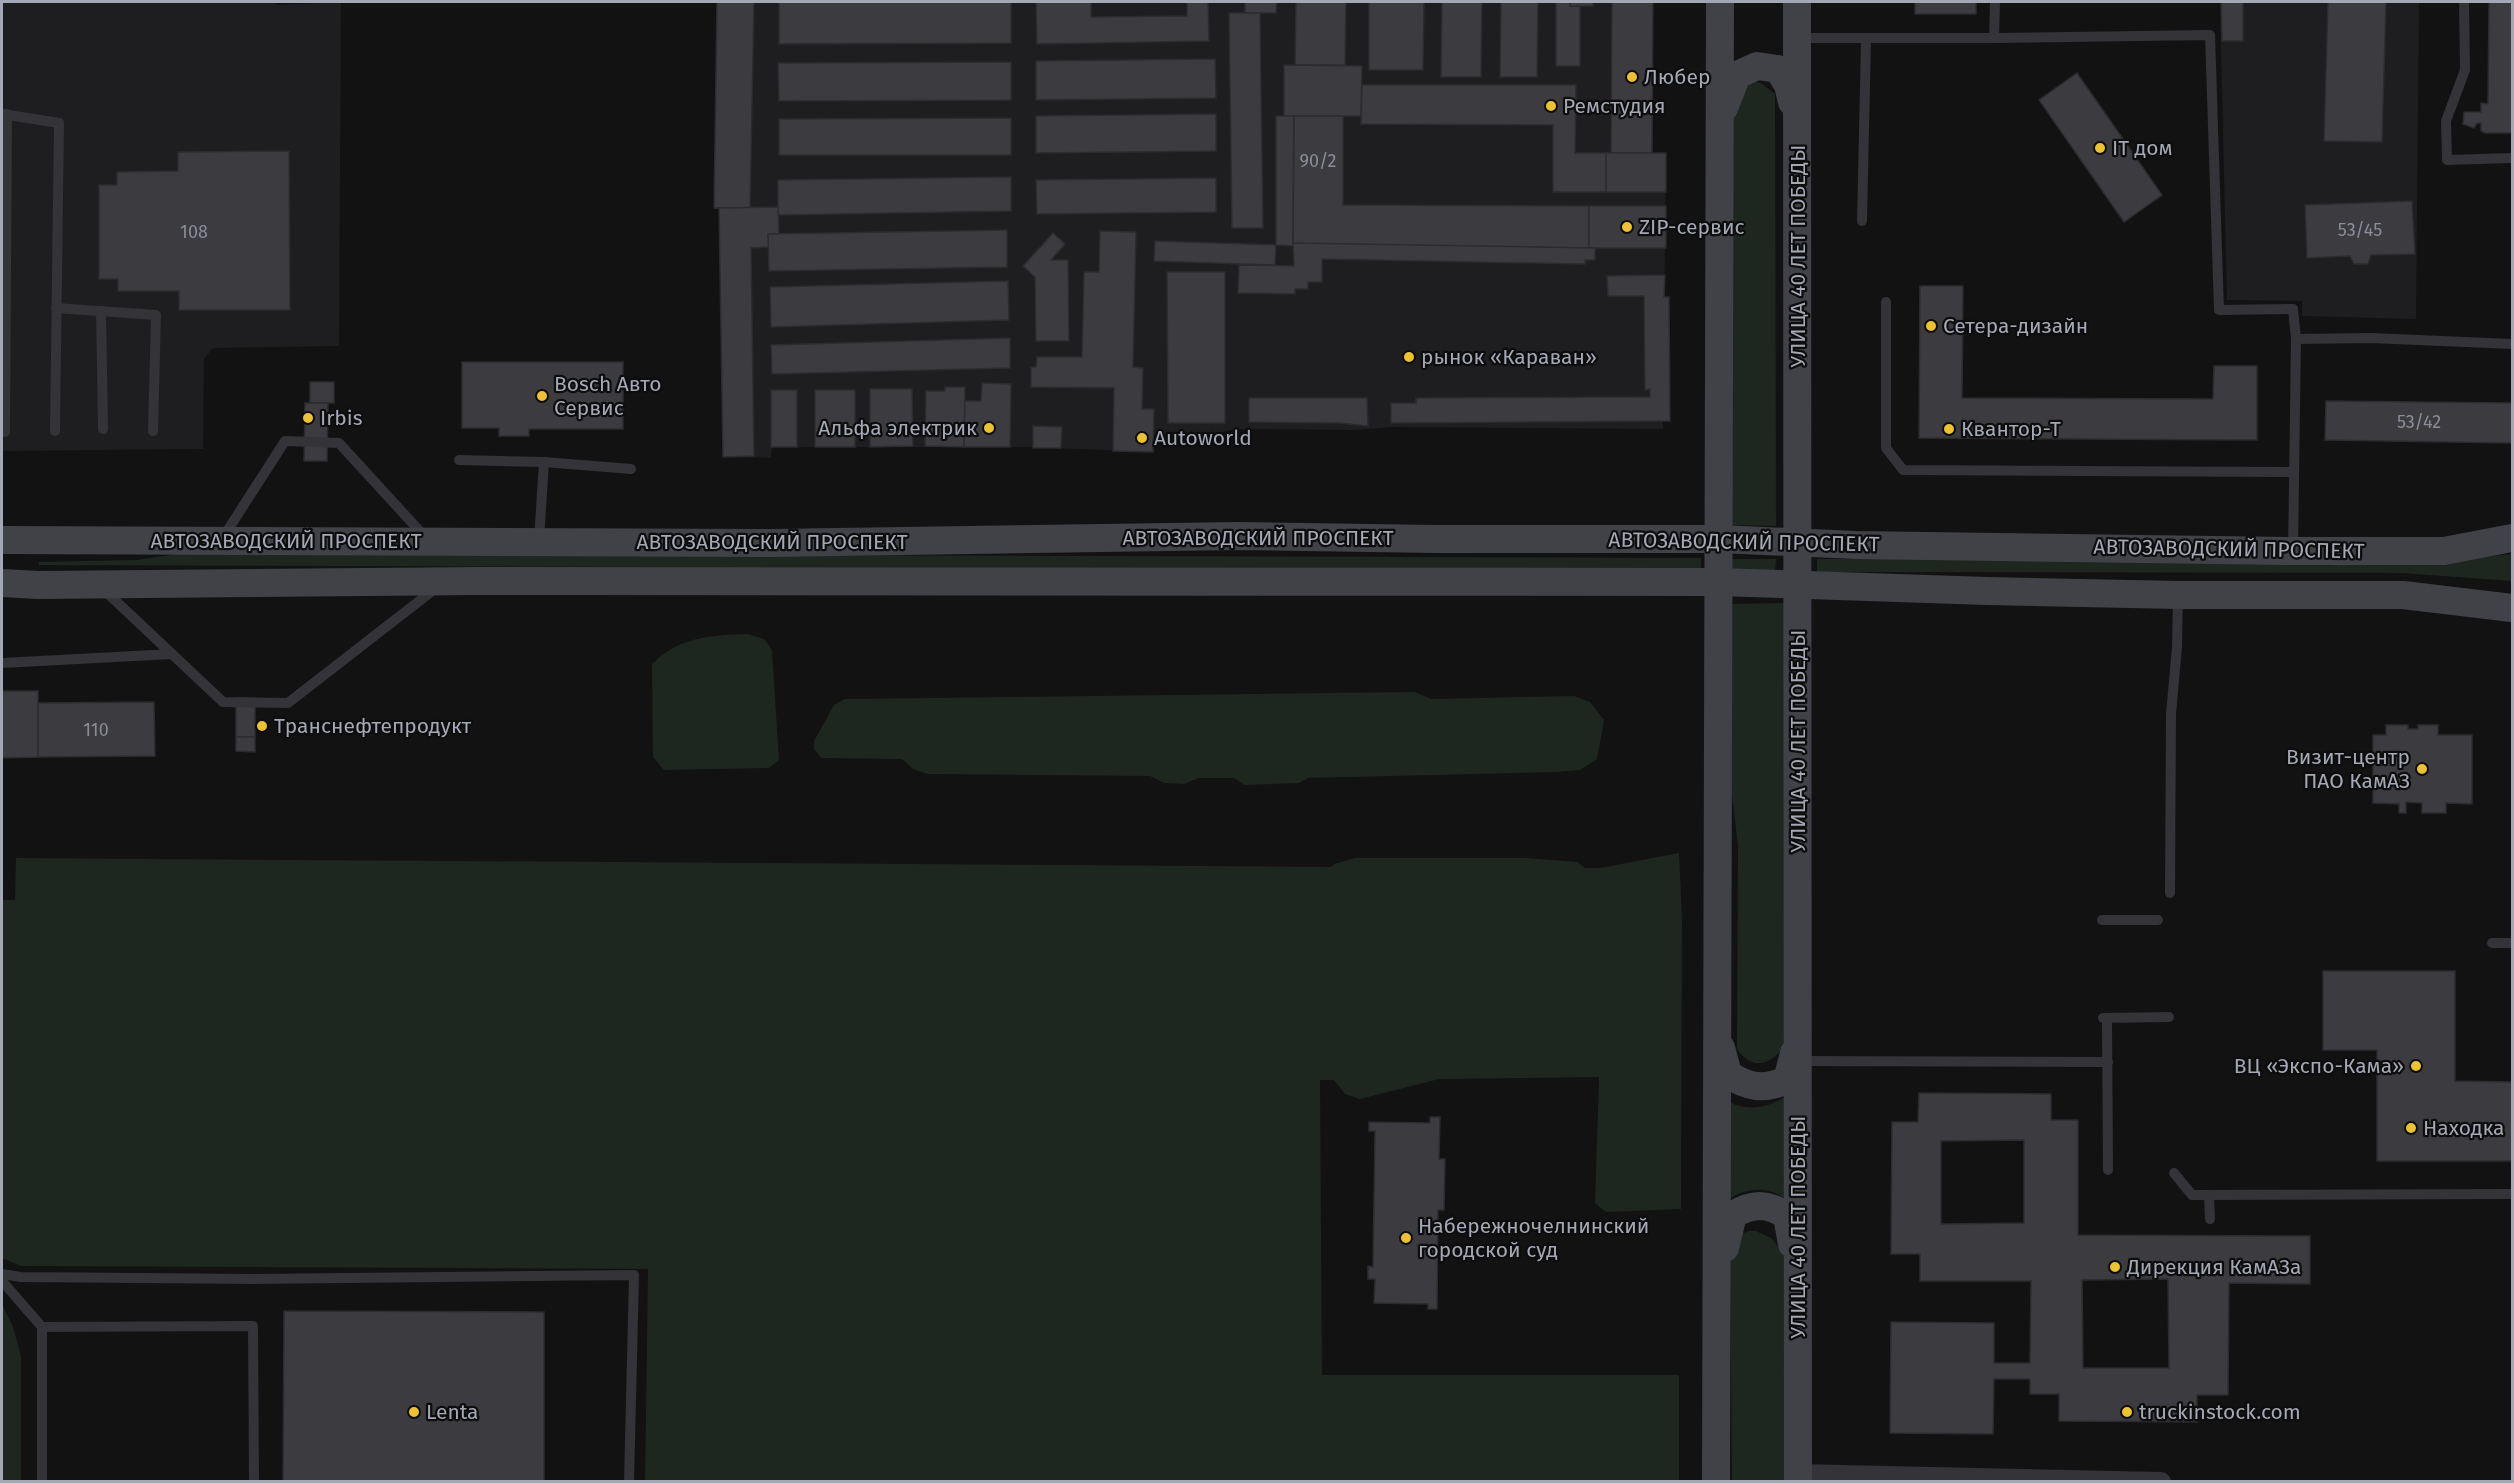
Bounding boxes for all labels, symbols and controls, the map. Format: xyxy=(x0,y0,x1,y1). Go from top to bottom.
place label: Любер xyxy=(1644,64,1710,90)
marker: Любер xyxy=(1625,70,1639,84)
place label: Ремстудия xyxy=(1563,93,1666,119)
marker: Ремстудия xyxy=(1544,99,1558,113)
place label: IT дом xyxy=(2112,135,2173,161)
marker: IT дом xyxy=(2093,141,2107,155)
street label: УЛИЦА 40 ЛЕТ ПОБЕДЫ xyxy=(1785,145,1811,367)
house number: 90/2 xyxy=(1299,150,1337,172)
place label: ZIP-сервис xyxy=(1639,214,1745,240)
house number: 53/45 xyxy=(2338,219,2382,241)
marker: ZIP-сервис xyxy=(1620,220,1634,234)
house number: 108 xyxy=(180,221,208,243)
place label: Сетера-дизайн xyxy=(1943,313,2088,339)
marker: Сетера-дизайн xyxy=(1924,319,1938,333)
place label: рынок «Караван» xyxy=(1421,344,1597,370)
marker: рынок «Караван» xyxy=(1402,350,1416,364)
place label: Bosch Авто Сервис xyxy=(554,371,661,421)
marker: Bosch Авто Сервис xyxy=(535,389,549,403)
place label: Irbis xyxy=(320,405,363,431)
marker: Irbis xyxy=(301,411,315,425)
house number: 53/42 xyxy=(2397,411,2441,433)
place label: Альфа электрик xyxy=(818,415,977,441)
place label: Квантор-Т xyxy=(1961,416,2061,442)
marker: Альфа электрик xyxy=(982,421,996,435)
marker: Квантор-Т xyxy=(1942,422,1956,436)
place label: Autoworld xyxy=(1154,425,1252,451)
marker: Autoworld xyxy=(1135,431,1149,445)
street label: АВТОЗАВОДСКИЙ ПРОСПЕКТ xyxy=(1122,525,1394,551)
street label: АВТОЗАВОДСКИЙ ПРОСПЕКТ xyxy=(1608,527,1880,557)
street label: АВТОЗАВОДСКИЙ ПРОСПЕКТ xyxy=(150,528,422,554)
street label: АВТОЗАВОДСКИЙ ПРОСПЕКТ xyxy=(636,529,908,555)
street label: АВТОЗАВОДСКИЙ ПРОСПЕКТ xyxy=(2093,534,2365,564)
street label: УЛИЦА 40 ЛЕТ ПОБЕДЫ xyxy=(1785,630,1811,852)
place label: Транснефтепродукт xyxy=(274,713,472,739)
house number: 110 xyxy=(83,719,109,741)
marker: Транснефтепродукт xyxy=(255,719,269,733)
place label: Визит-центр ПАО КамАЗ xyxy=(2286,744,2410,794)
marker: Визит-центр ПАО КамАЗ xyxy=(2415,762,2429,776)
place label: ВЦ «Экспо-Кама» xyxy=(2234,1053,2404,1079)
marker: ВЦ «Экспо-Кама» xyxy=(2409,1059,2423,1073)
place label: Находка xyxy=(2423,1115,2504,1141)
street label: УЛИЦА 40 ЛЕТ ПОБЕДЫ xyxy=(1785,1116,1811,1338)
marker: Находка xyxy=(2404,1121,2418,1135)
place label: Набережночелнинский городской суд xyxy=(1418,1213,1649,1263)
marker: Набережночелнинский городской суд xyxy=(1399,1231,1413,1245)
place label: Дирекция КамАЗа xyxy=(2126,1254,2301,1280)
marker: Дирекция КамАЗа xyxy=(2108,1260,2122,1274)
place label: Lenta xyxy=(426,1399,479,1425)
place label: truckinstock.com xyxy=(2139,1399,2301,1425)
marker: Lenta xyxy=(407,1405,421,1419)
marker: truckinstock.com xyxy=(2120,1405,2134,1419)

